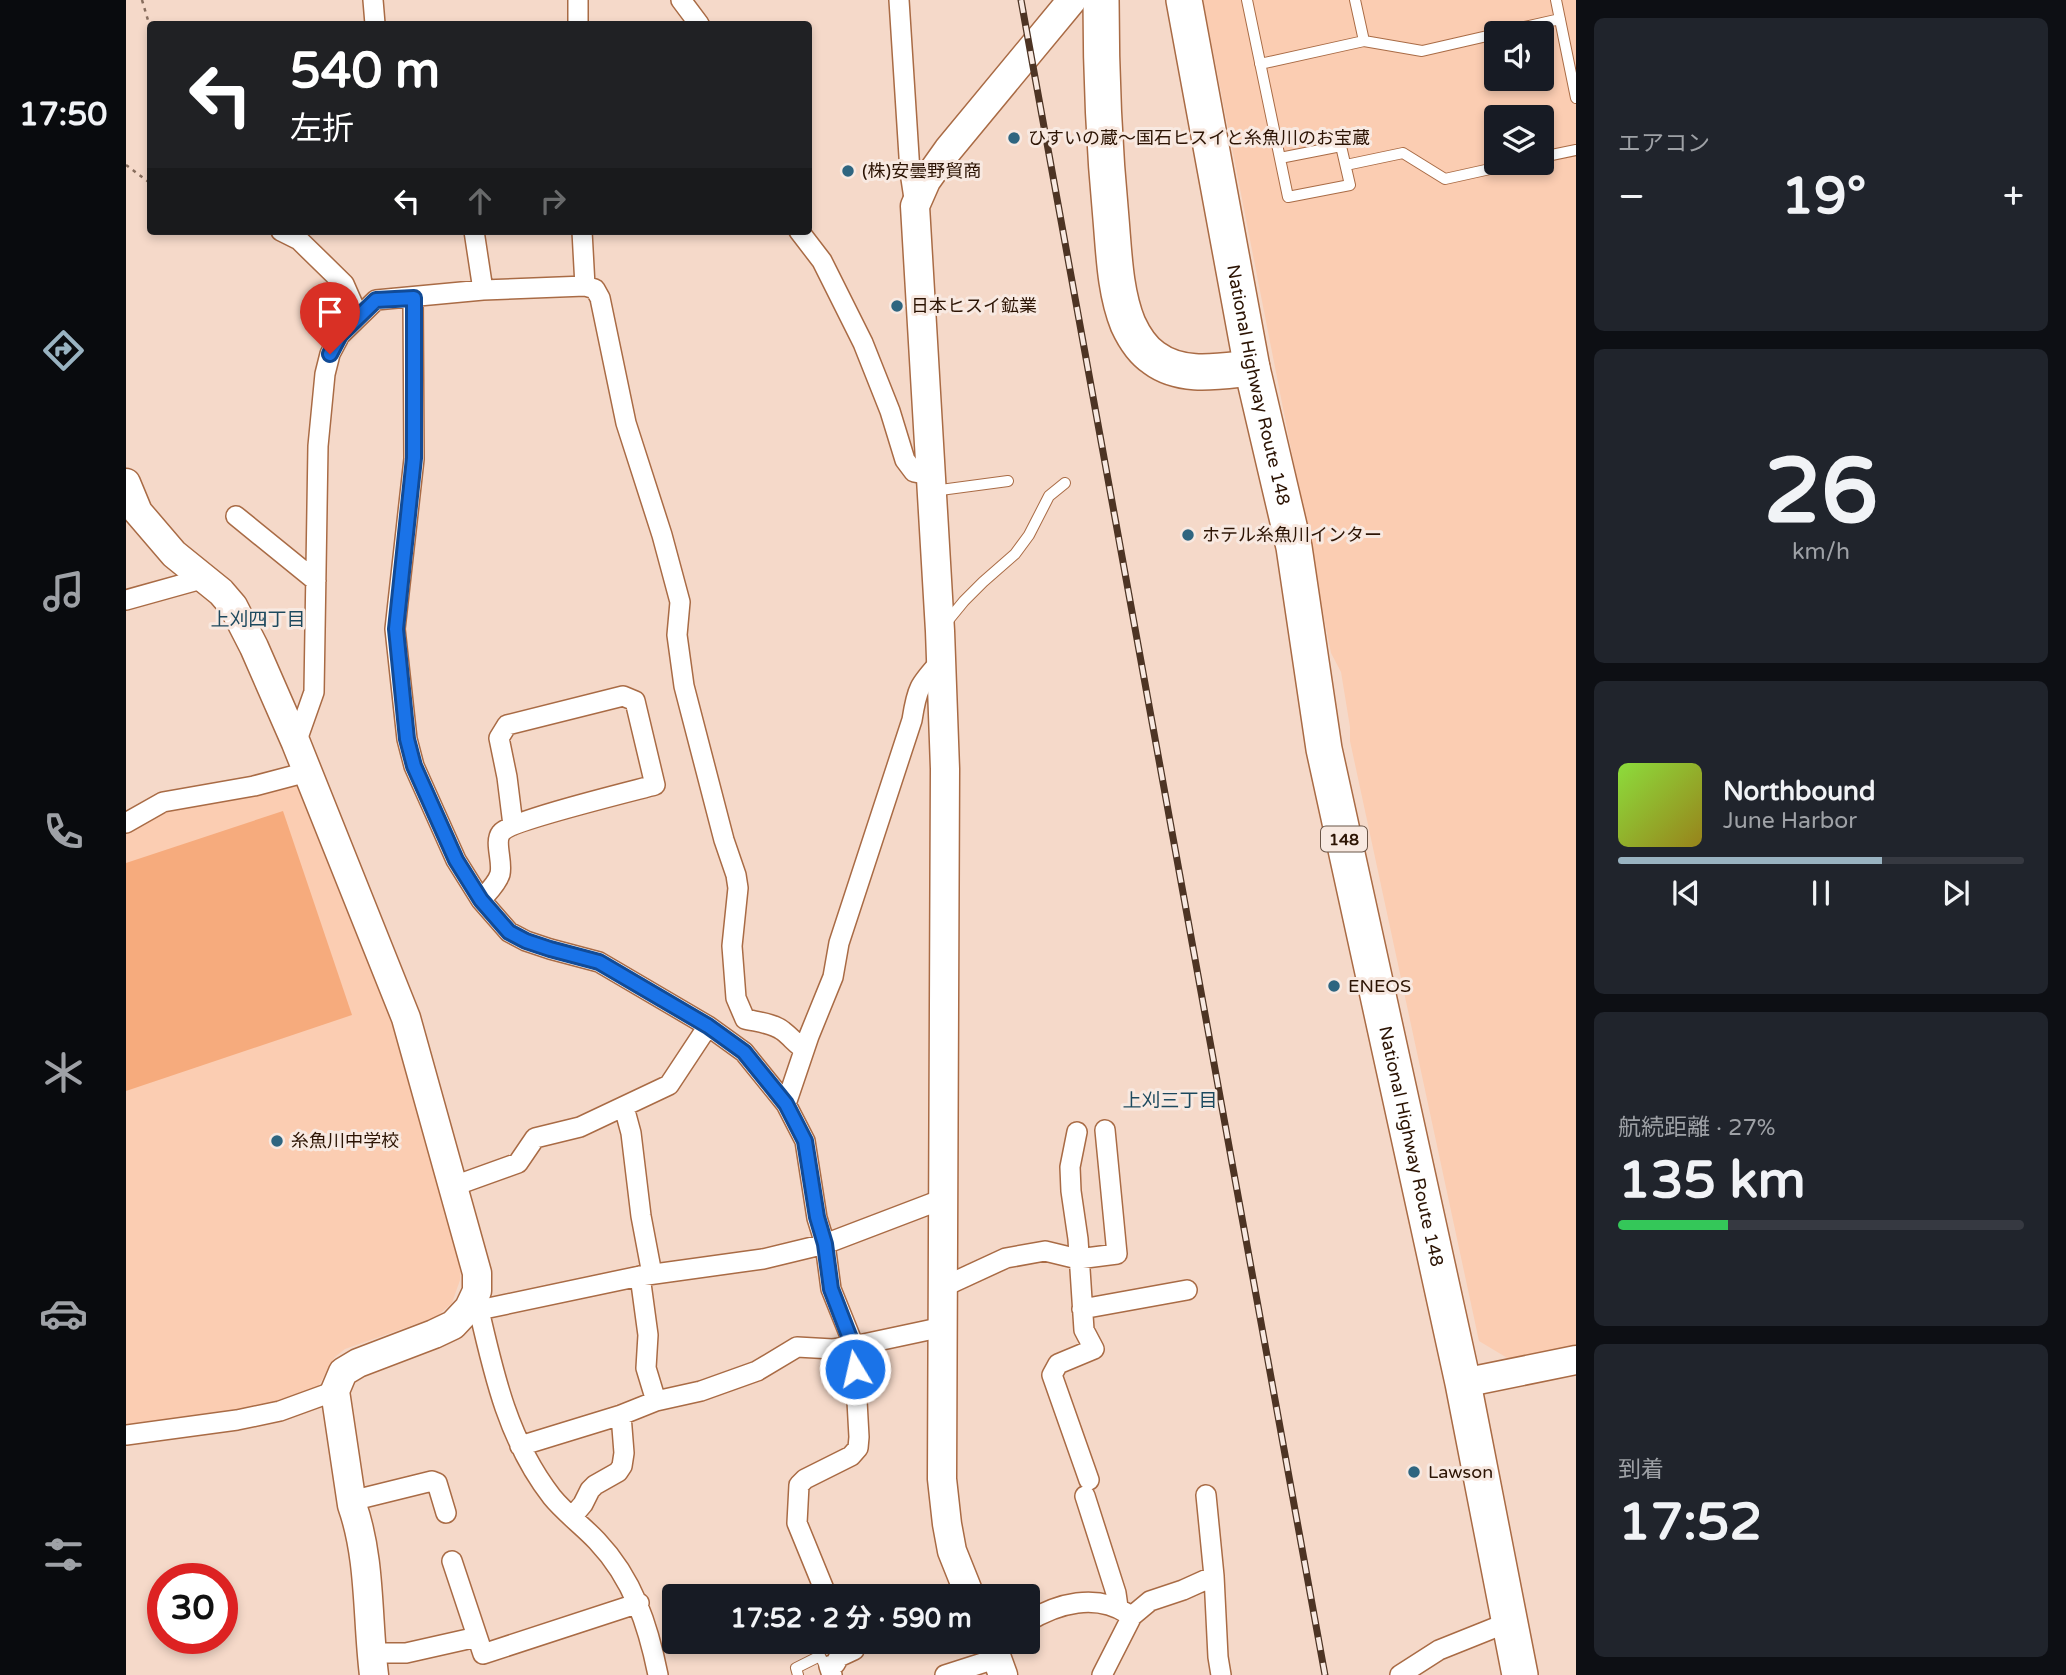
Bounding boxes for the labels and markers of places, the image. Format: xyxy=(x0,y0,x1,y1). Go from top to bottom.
place label: ひすいの蔵～国石ヒスイと糸魚川のお宝蔵 xyxy=(1028,127,1370,149)
marker: ひすいの蔵～国石ヒスイと糸魚川のお宝蔵 xyxy=(1006,130,1022,146)
place label: (株)安曇野貿商 xyxy=(862,160,981,182)
marker: (株)安曇野貿商 xyxy=(840,163,856,179)
pin xyxy=(300,282,360,354)
place label: 日本ヒスイ鉱業 xyxy=(911,295,1037,317)
marker: 日本ヒスイ鉱業 xyxy=(889,298,905,314)
place label: ホテル糸魚川インター xyxy=(1202,524,1382,546)
marker: ホテル糸魚川インター xyxy=(1180,527,1196,543)
place label: ENEOS xyxy=(1348,975,1411,997)
marker: ENEOS xyxy=(1326,978,1342,994)
place label: 糸魚川中学校 xyxy=(291,1130,399,1152)
marker: 糸魚川中学校 xyxy=(269,1133,285,1149)
place label: Lawson xyxy=(1428,1461,1493,1483)
marker: Lawson xyxy=(1406,1464,1422,1480)

